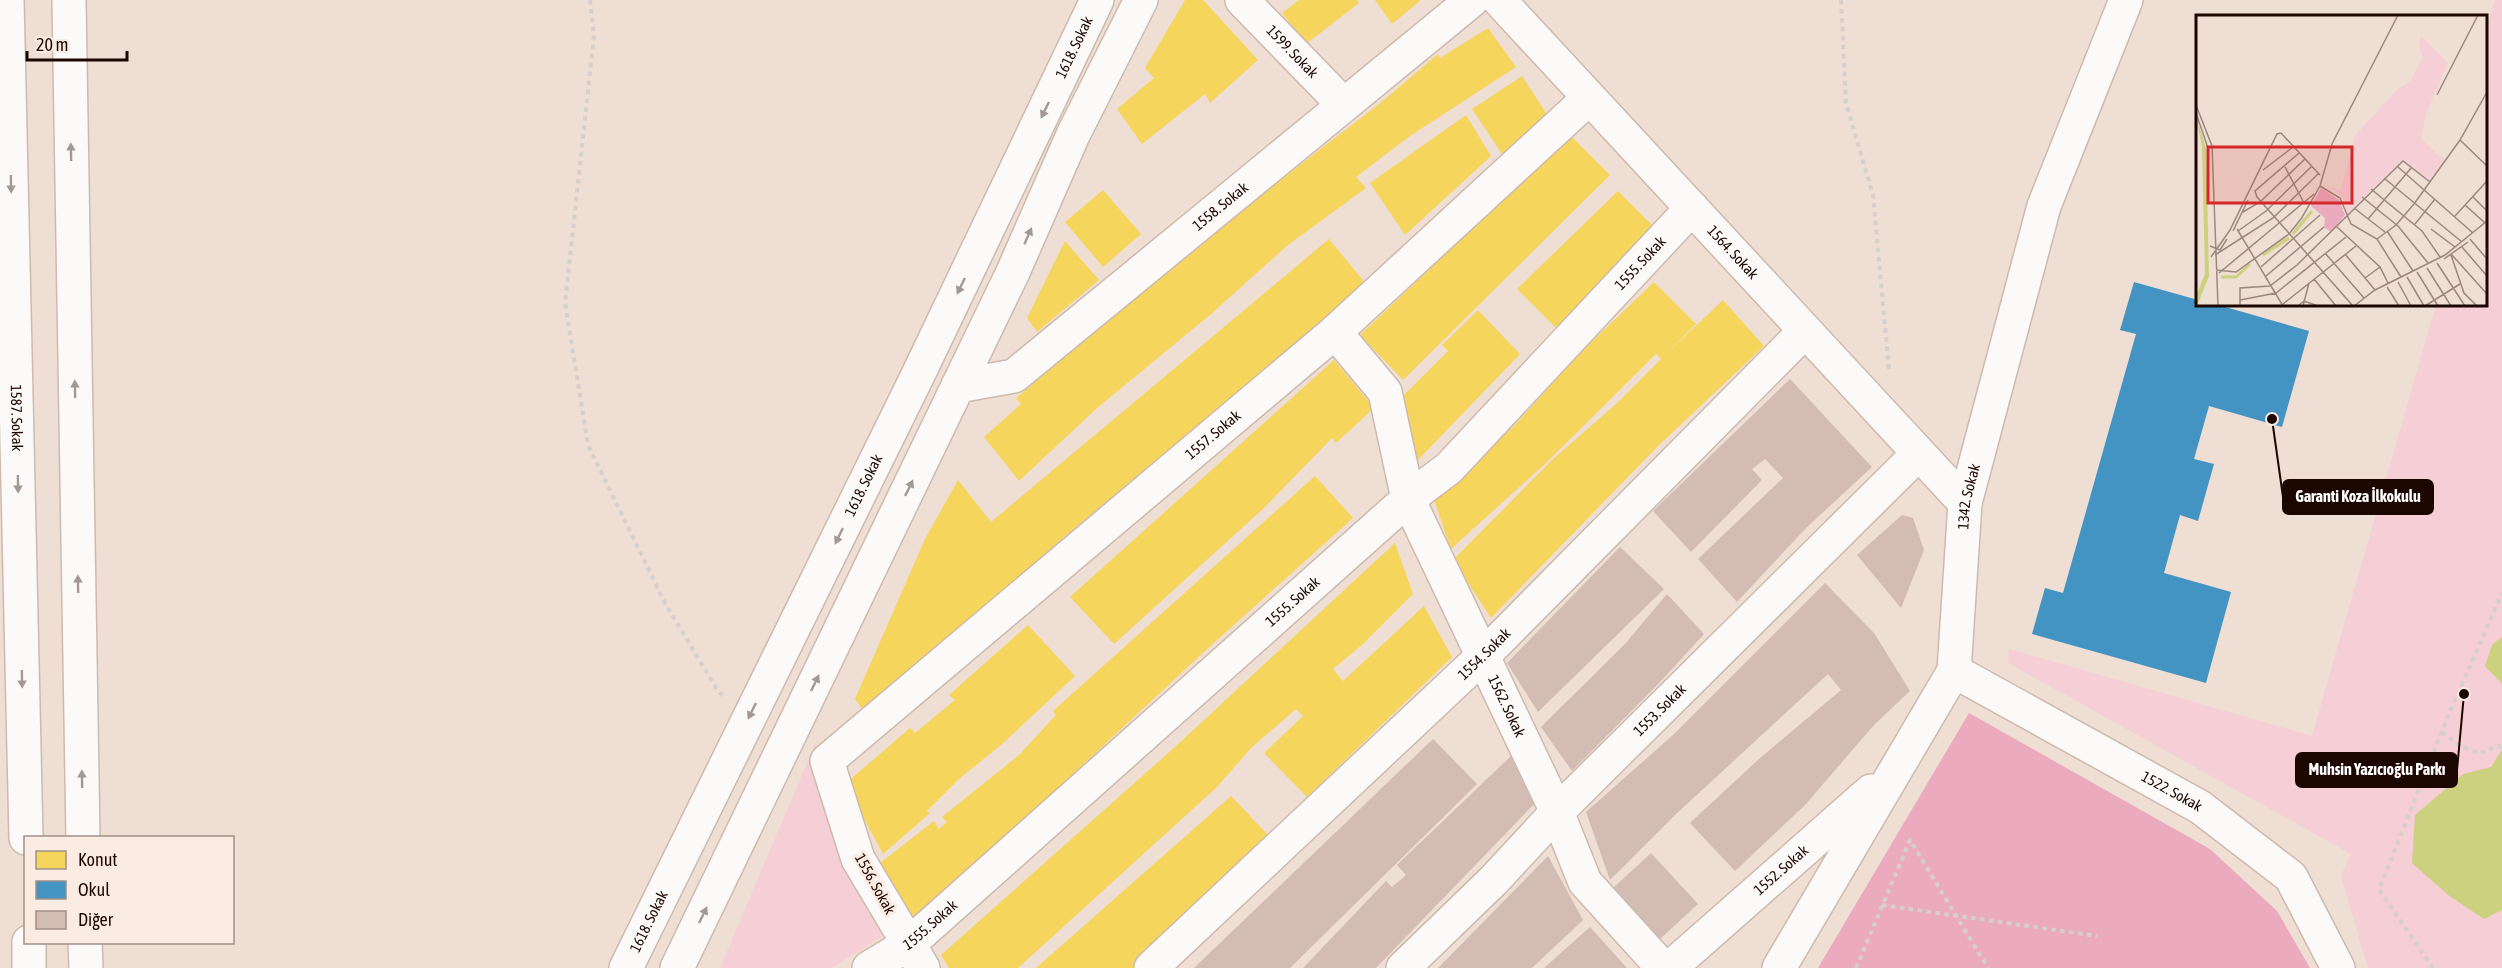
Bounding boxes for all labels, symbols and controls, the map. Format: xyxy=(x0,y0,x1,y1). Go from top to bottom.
street label: 1618. Sokak xyxy=(1052,13,1096,81)
inset map xyxy=(2196,15,2487,306)
street label: 1599. Sokak xyxy=(1263,22,1322,81)
scale bar xyxy=(27,24,128,62)
text: 20 m xyxy=(36,34,68,55)
one-way arrow xyxy=(1040,101,1049,118)
one-way arrow xyxy=(66,143,75,162)
one-way arrow xyxy=(6,175,16,194)
street label: 1558. Sokak xyxy=(1189,178,1252,234)
street label: 1564. Sokak xyxy=(1704,222,1762,282)
one-way arrow xyxy=(1024,228,1033,245)
street label: 1555. Sokak xyxy=(1611,232,1669,293)
one-way arrow xyxy=(956,277,965,294)
one-way arrow xyxy=(70,380,79,399)
street label: 1587. Sokak xyxy=(8,384,26,452)
street label: 1557. Sokak xyxy=(1182,406,1244,463)
street label: 1618. Sokak xyxy=(841,451,886,519)
street label: 1342. Sokak xyxy=(1954,461,1983,530)
one-way arrow xyxy=(13,475,23,494)
one-way arrow xyxy=(904,480,913,497)
callout: Garanti Koza İlkokulu xyxy=(2283,480,2433,514)
text: Garanti Koza İlkokulu xyxy=(2295,487,2421,505)
one-way arrow xyxy=(834,528,843,545)
street label: 1555. Sokak xyxy=(1262,573,1323,630)
one-way arrow xyxy=(74,575,83,594)
street label: 1554. Sokak xyxy=(1454,624,1514,683)
one-way arrow xyxy=(18,670,27,689)
street label: 1562. Sokak xyxy=(1485,672,1529,740)
one-way arrow xyxy=(809,674,819,692)
street label: 1553. Sokak xyxy=(1630,680,1689,739)
one-way arrow xyxy=(748,703,757,720)
callout: Muhsin Yazıcıoğlu Parkı xyxy=(2296,753,2457,787)
text: Muhsin Yazıcıoğlu Parkı xyxy=(2308,760,2446,778)
street label: 1522. Sokak xyxy=(2139,767,2206,815)
one-way arrow xyxy=(77,770,87,789)
legend xyxy=(24,836,234,944)
street label: 1552. Sokak xyxy=(1750,841,1812,898)
text: Konut xyxy=(78,849,118,870)
street label: 1556. Sokak xyxy=(852,851,899,917)
text: Okul xyxy=(78,879,110,900)
street label: 1618. Sokak xyxy=(626,887,671,955)
street label: 1555. Sokak xyxy=(900,896,961,953)
one-way arrow xyxy=(698,907,707,924)
text: Diğer xyxy=(78,909,114,930)

